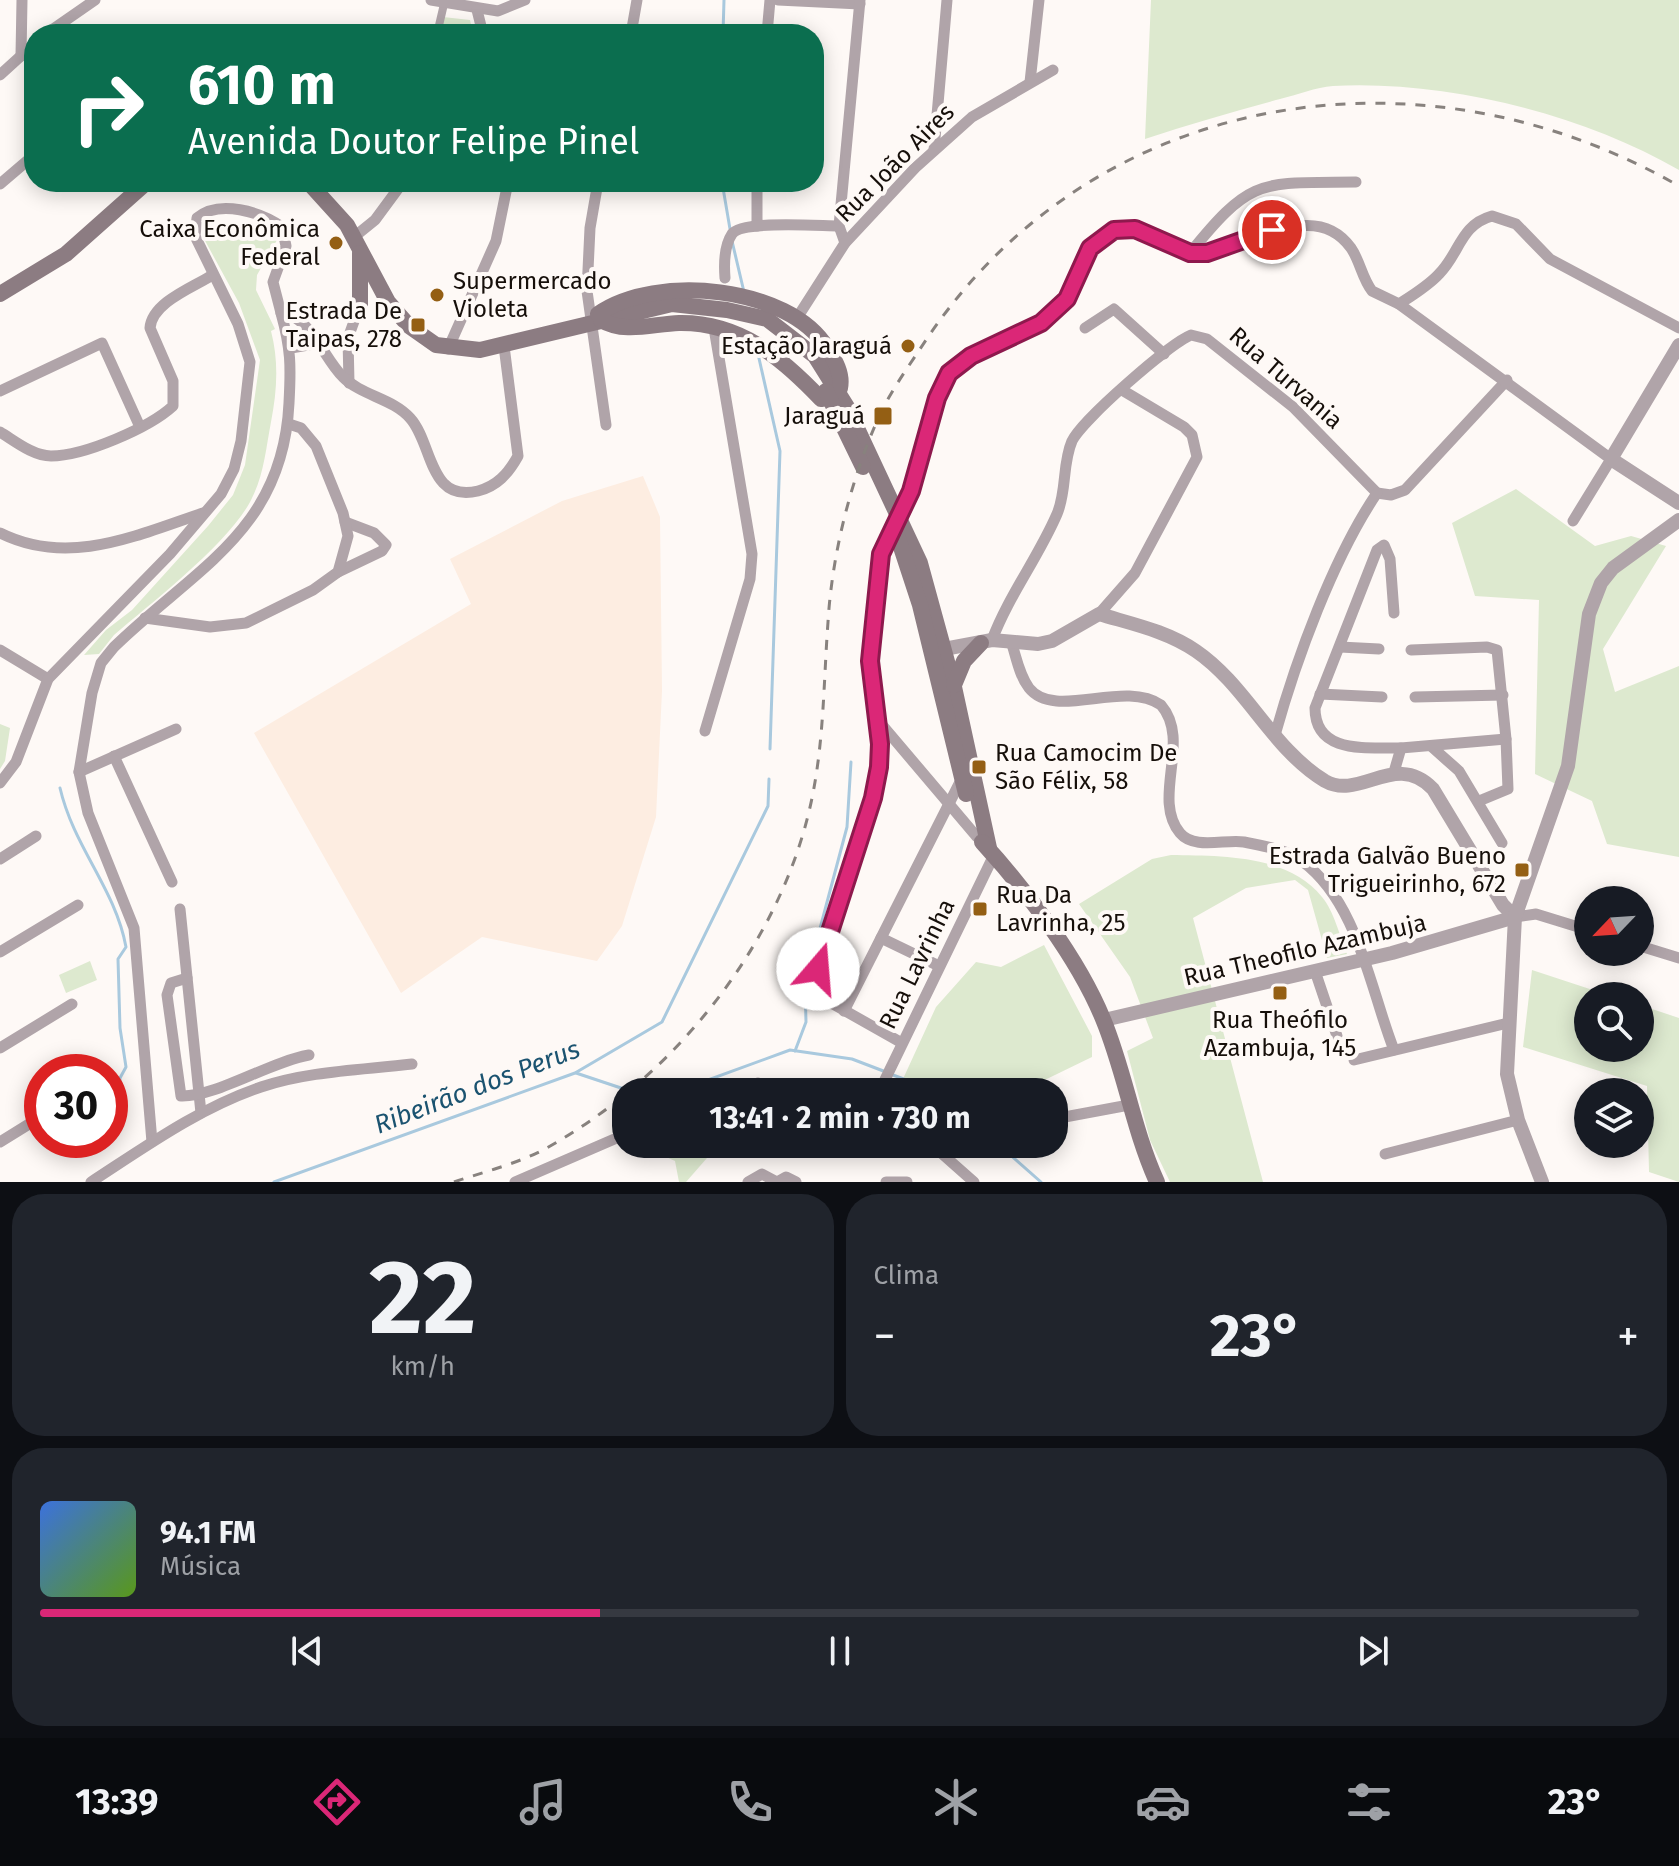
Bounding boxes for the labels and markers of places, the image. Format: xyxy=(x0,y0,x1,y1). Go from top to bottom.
pin xyxy=(1238,196,1306,264)
place label: Caixa Econômica Federal xyxy=(139,215,320,271)
marker: Caixa Econômica Federal xyxy=(327,234,345,252)
place label: Supermercado Violeta xyxy=(453,267,612,323)
marker: Supermercado Violeta xyxy=(428,286,446,304)
place label: Estrada De Taipas, 278 xyxy=(286,297,402,353)
marker: Estrada De Taipas, 278 xyxy=(409,316,427,334)
place label: Estação Jaraguá xyxy=(721,332,892,360)
marker: Estação Jaraguá xyxy=(899,337,917,355)
place label: Jaraguá xyxy=(784,402,865,430)
marker: Jaraguá xyxy=(872,405,894,427)
place label: Rua Camocim De São Félix, 58 xyxy=(995,739,1177,795)
marker: Rua Camocim De São Félix, 58 xyxy=(970,758,988,776)
place label: Estrada Galvão Bueno Trigueirinho, 672 xyxy=(1269,842,1506,898)
marker: Estrada Galvão Bueno Trigueirinho, 672 xyxy=(1513,861,1531,879)
place label: Rua Da Lavrinha, 25 xyxy=(996,881,1125,937)
marker: Rua Da Lavrinha, 25 xyxy=(971,900,989,918)
marker: Rua Theófilo Azambuja, 145 xyxy=(1271,984,1289,1002)
place label: Rua Theófilo Azambuja, 145 xyxy=(1204,1006,1356,1062)

